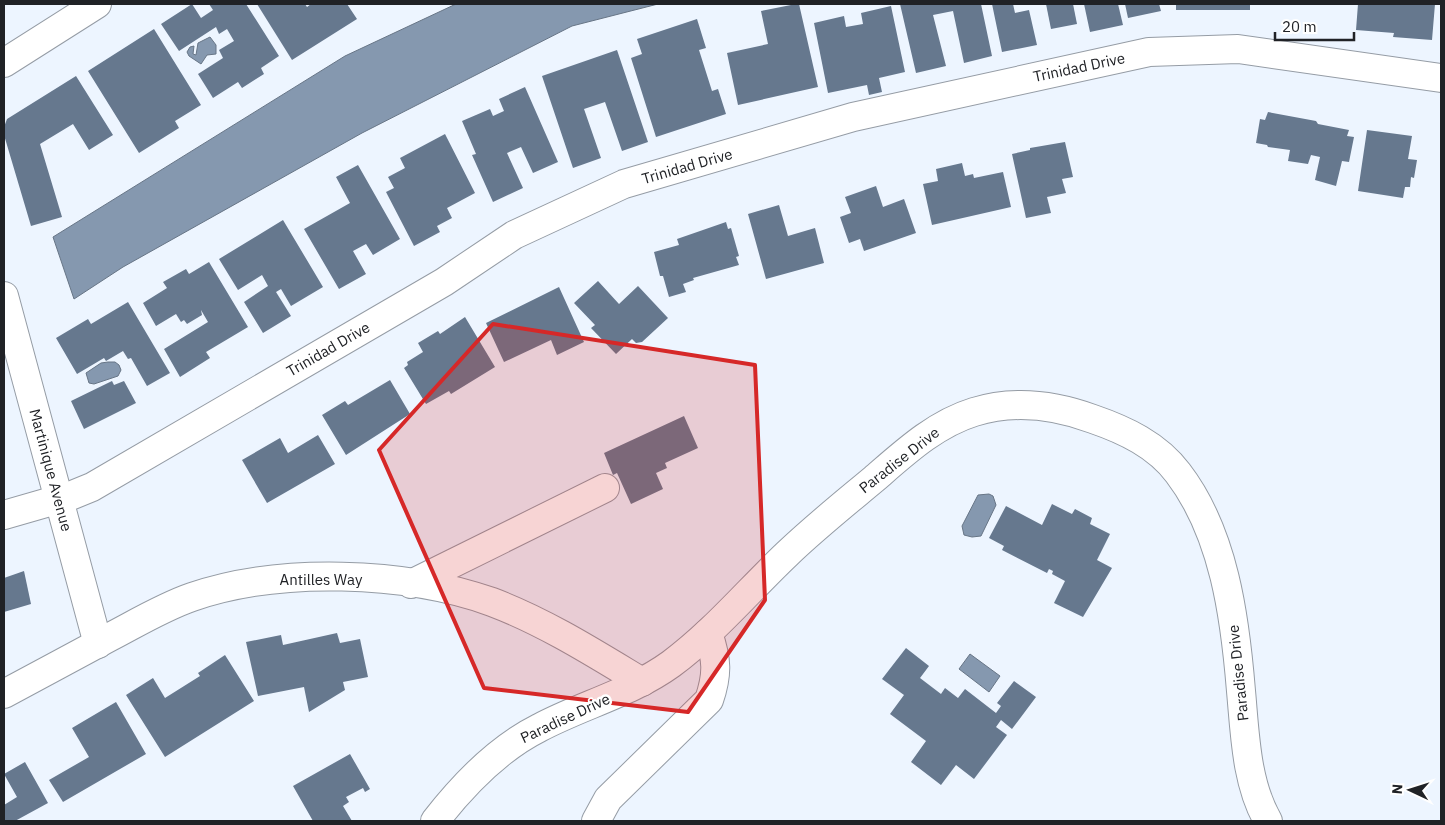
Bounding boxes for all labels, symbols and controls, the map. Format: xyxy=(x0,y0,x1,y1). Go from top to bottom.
scale bar xyxy=(1275,10,1354,42)
text: 20 m xyxy=(1282,17,1317,36)
street label: Trinidad Drive xyxy=(1031,48,1127,86)
street label: Trinidad Drive xyxy=(640,144,734,188)
street label: Trinidad Drive xyxy=(283,317,373,381)
street label: Martinique Avenue xyxy=(26,407,76,533)
street label: Paradise Drive xyxy=(855,423,943,497)
street label: Antilles Way xyxy=(280,570,363,589)
street label: Paradise Drive xyxy=(1223,624,1253,722)
street label: Paradise Drive xyxy=(517,689,613,747)
north arrow xyxy=(1385,765,1435,815)
text: N xyxy=(1388,783,1406,795)

